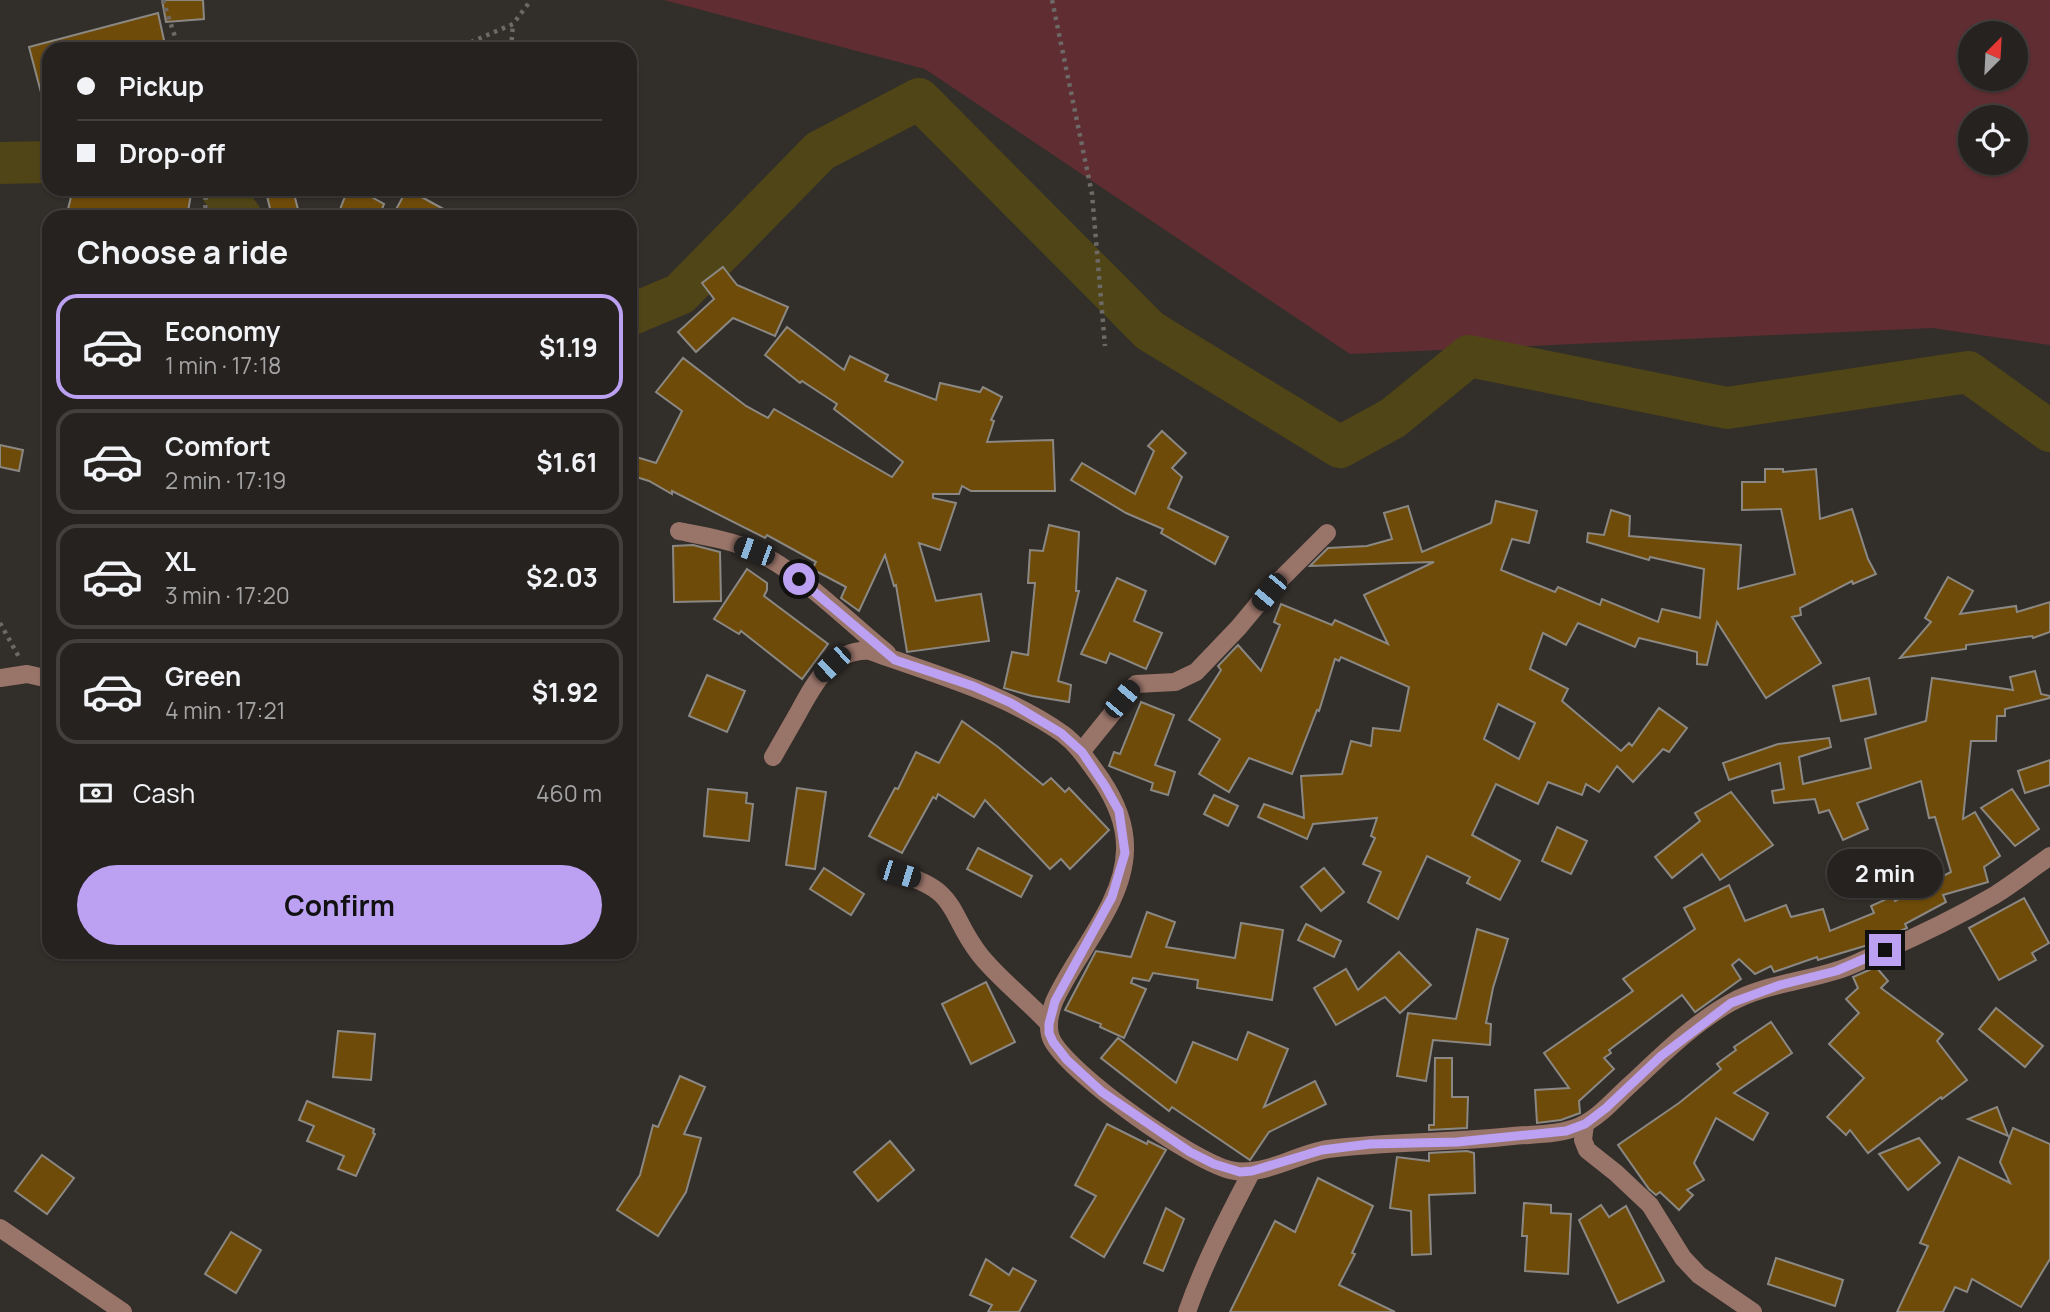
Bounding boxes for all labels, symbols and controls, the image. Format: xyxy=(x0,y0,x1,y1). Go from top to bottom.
north arrow xyxy=(1958,21,2028,91)
map controls xyxy=(1958,21,2028,175)
text: Pickup xyxy=(119,68,204,104)
button: locate xyxy=(1958,105,2028,175)
text: Drop-off xyxy=(119,135,225,171)
text: Choose a ride xyxy=(77,230,288,274)
text: Economy xyxy=(165,313,280,349)
icon: car xyxy=(81,315,144,378)
text: $1.19 xyxy=(539,329,598,365)
text: 1 min · 17:18 xyxy=(165,349,281,381)
text: Comfort xyxy=(165,428,271,464)
icon: car xyxy=(81,430,144,493)
text: $1.61 xyxy=(536,444,598,480)
text: 2 min · 17:19 xyxy=(165,464,286,496)
car xyxy=(731,534,778,568)
text: XL xyxy=(165,543,196,579)
icon: car xyxy=(81,545,144,608)
text: $2.03 xyxy=(526,559,598,595)
route start xyxy=(783,563,815,595)
car xyxy=(1248,569,1291,615)
text: 3 min · 17:20 xyxy=(165,579,290,611)
car xyxy=(810,642,855,686)
text: Green xyxy=(165,658,241,694)
icon: car xyxy=(81,660,144,723)
text: $1.92 xyxy=(532,674,598,710)
car xyxy=(1101,676,1144,722)
text: 4 min · 17:21 xyxy=(165,694,286,726)
icon: cash xyxy=(77,774,115,812)
text: Cash xyxy=(133,775,195,811)
text: 460 m xyxy=(536,777,602,809)
callout: 2 min xyxy=(1827,848,1943,898)
text: 2 min xyxy=(1855,857,1915,889)
car xyxy=(877,858,924,890)
button: Confirm xyxy=(77,865,602,945)
route end xyxy=(1869,934,1901,966)

